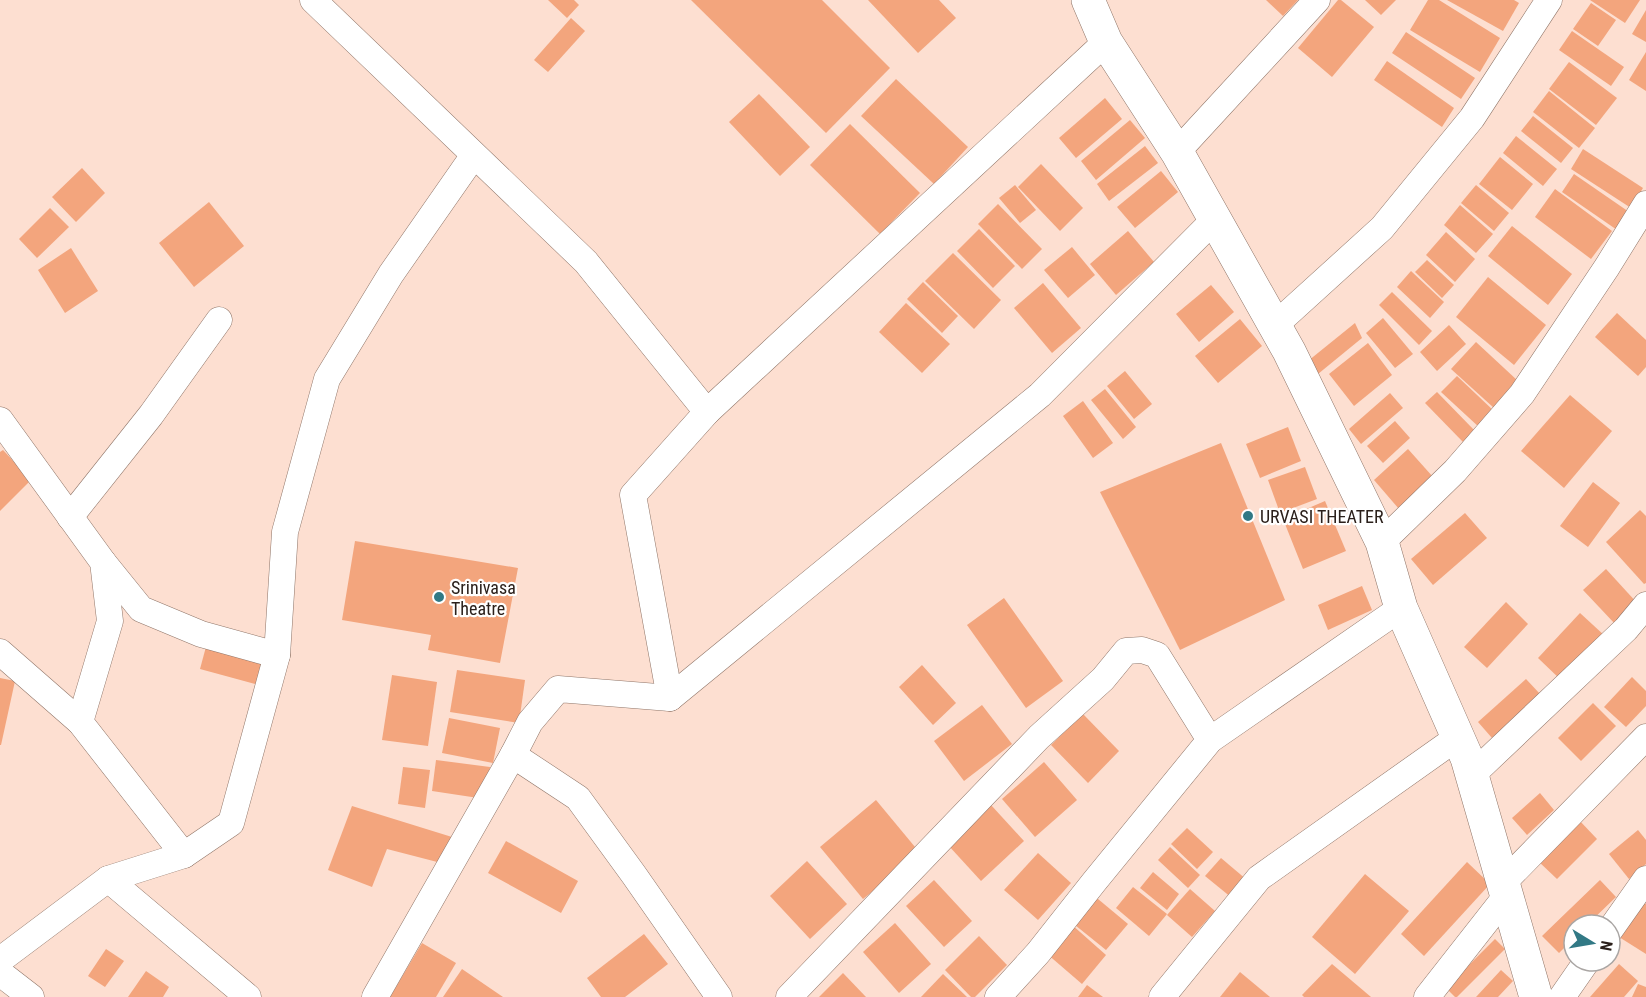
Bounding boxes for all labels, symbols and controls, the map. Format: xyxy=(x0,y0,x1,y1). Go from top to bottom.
place label: URVASI THEATER xyxy=(1260,506,1384,527)
marker: URVASI THEATER xyxy=(1241,509,1255,523)
place label: Srinivasa Theatre xyxy=(451,577,516,619)
marker: Srinivasa Theatre xyxy=(432,590,446,604)
north arrow xyxy=(1562,913,1622,973)
text: N xyxy=(1596,939,1616,952)

